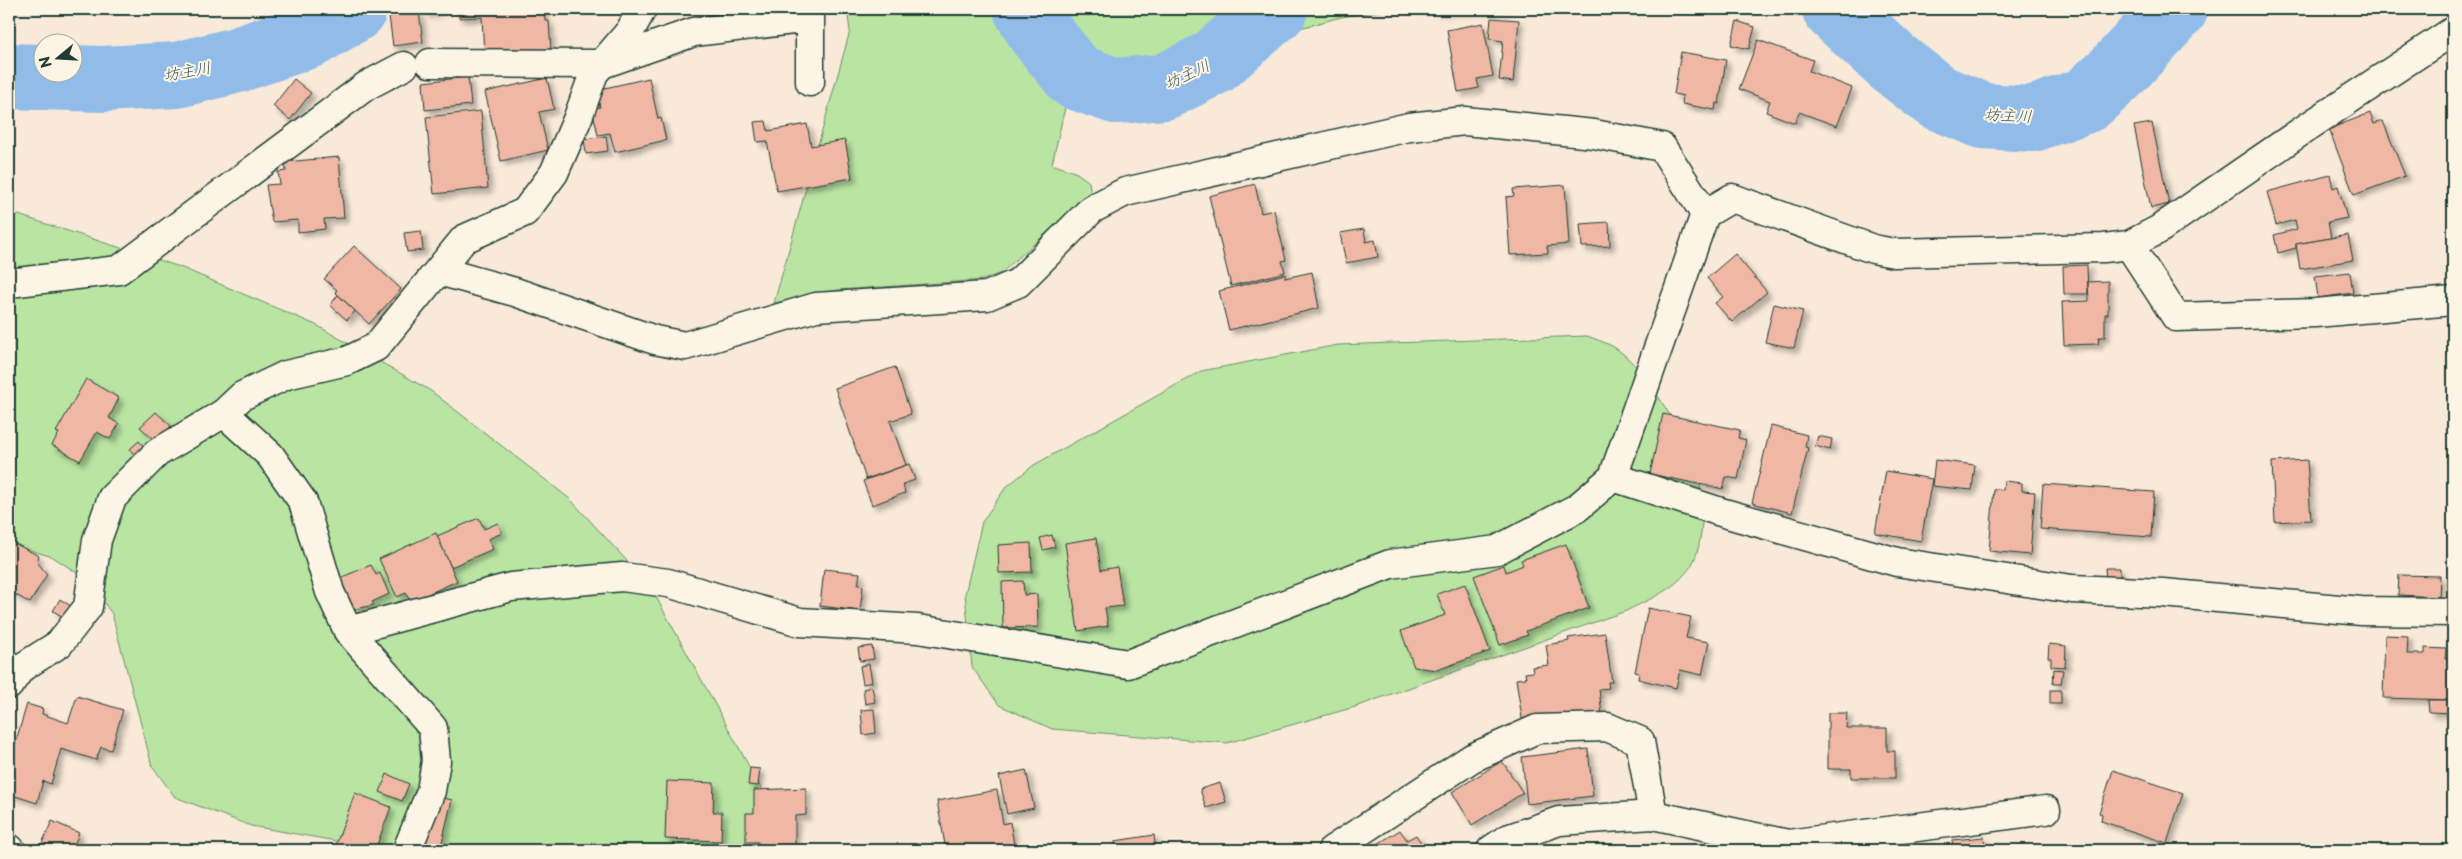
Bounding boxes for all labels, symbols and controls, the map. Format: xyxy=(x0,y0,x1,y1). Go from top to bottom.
north arrow xyxy=(32,32,82,82)
water label: 坊主川 xyxy=(1160,52,1213,94)
text: N xyxy=(33,54,57,71)
water label: 坊主川 xyxy=(161,54,213,86)
water label: 坊主川 xyxy=(1983,101,2033,127)

